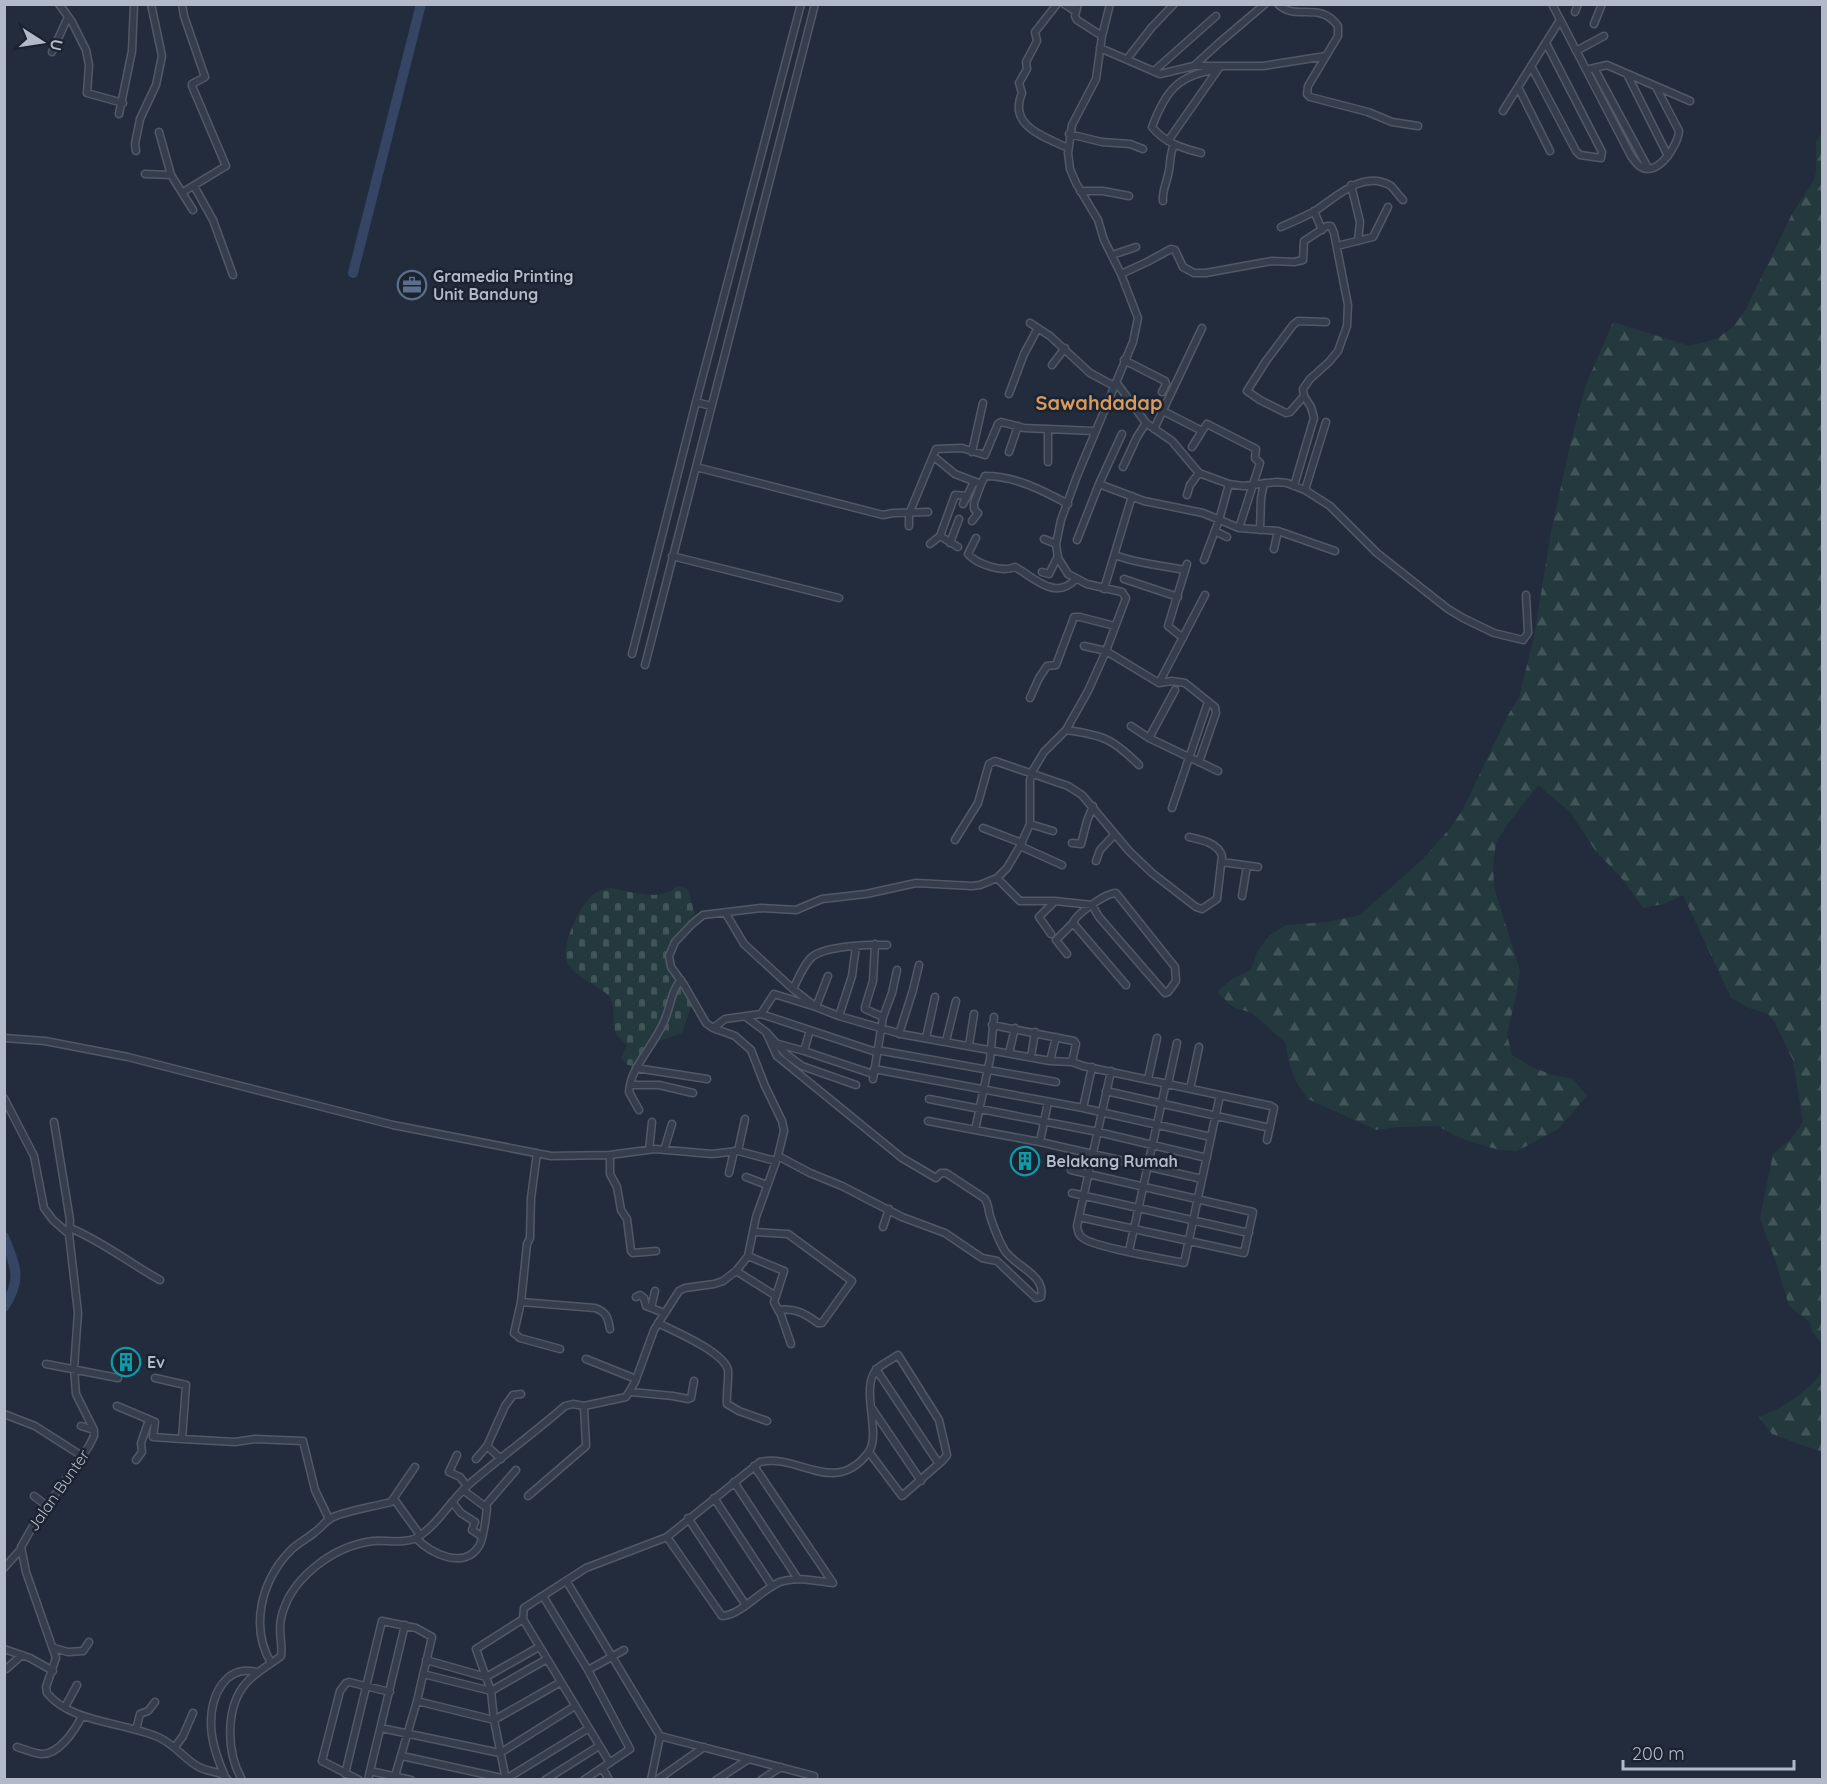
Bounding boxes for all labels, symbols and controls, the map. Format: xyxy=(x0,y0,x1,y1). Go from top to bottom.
north arrow xyxy=(12,12,72,72)
text: U xyxy=(46,38,68,53)
place label: Gramedia Printing Unit Bandung xyxy=(433,266,573,304)
office icon: Gramedia Printing Unit Bandung xyxy=(396,269,428,301)
district label: Sawahdadap xyxy=(1036,390,1162,415)
building icon: Belakang Rumah xyxy=(1009,1145,1041,1177)
place label: Belakang Rumah xyxy=(1046,1151,1178,1171)
building icon: Ev xyxy=(110,1346,142,1378)
place label: Ev xyxy=(147,1352,165,1372)
street label: Jalan Bunter xyxy=(23,1445,93,1535)
scale bar xyxy=(1623,1733,1794,1771)
text: 200 m xyxy=(1632,1742,1685,1765)

